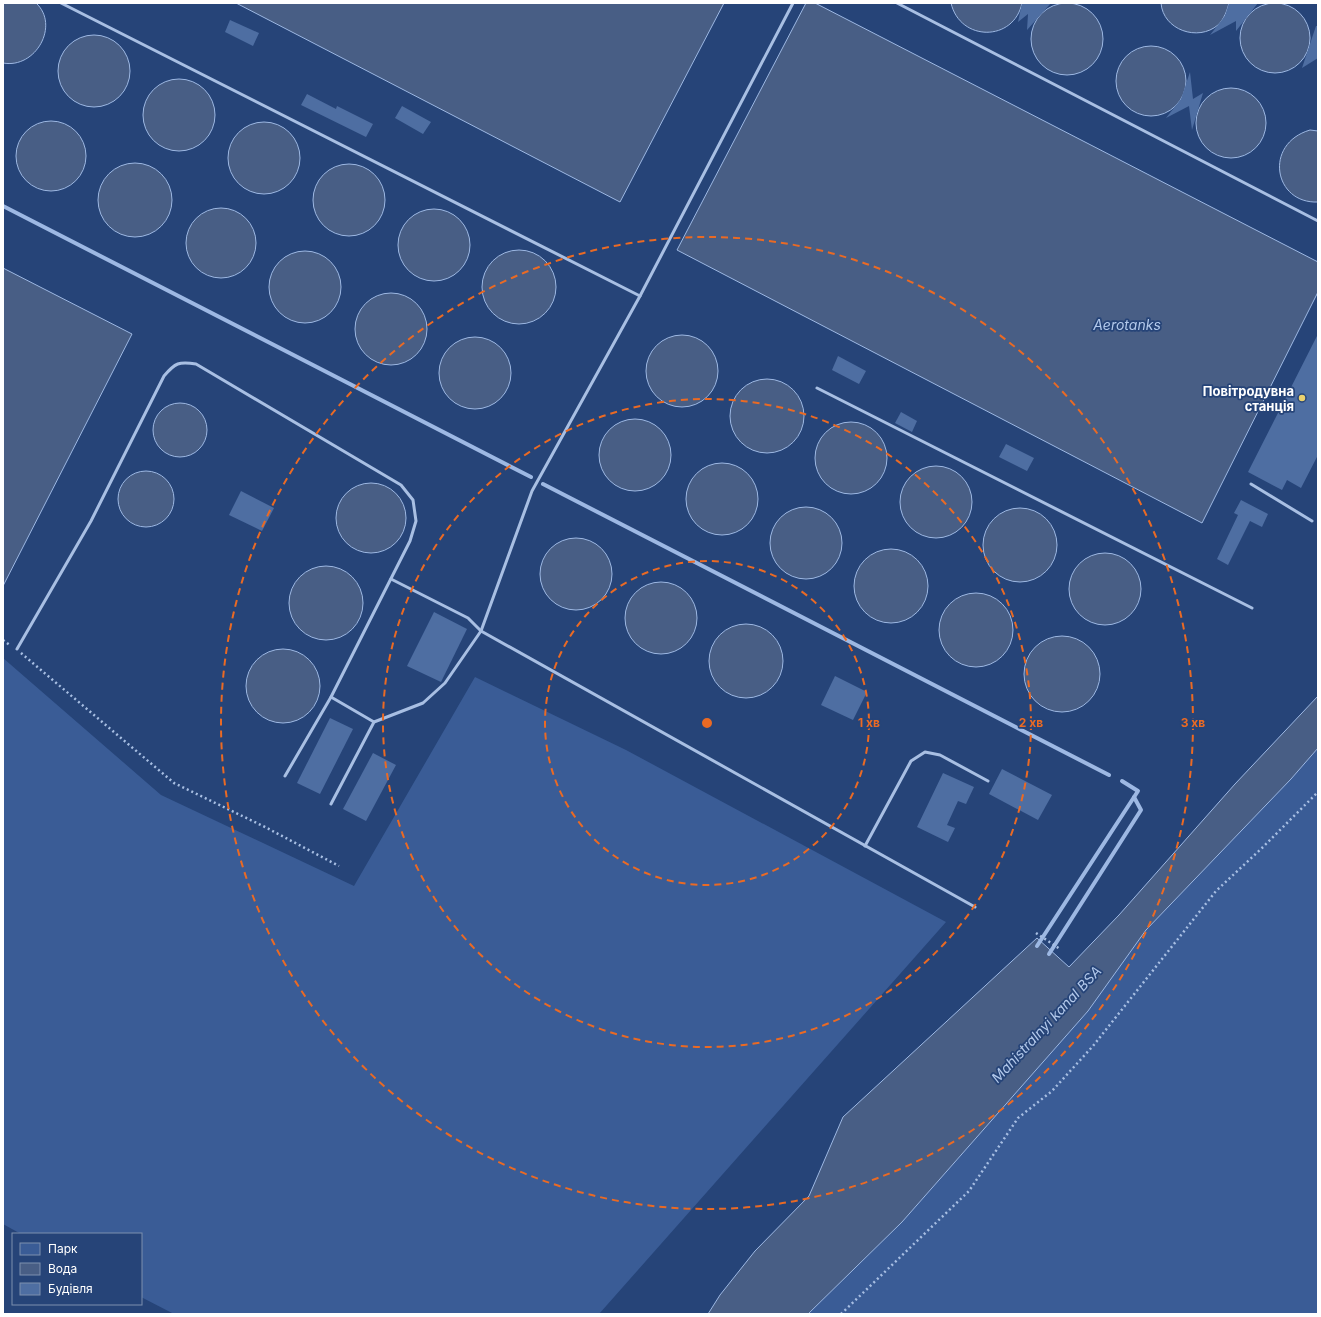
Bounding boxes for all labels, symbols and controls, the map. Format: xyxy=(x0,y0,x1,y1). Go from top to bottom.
water label: Aerotanks xyxy=(1092,316,1161,333)
place label: Повітродувна станція xyxy=(1203,383,1294,414)
marker: Повітродувна станція xyxy=(1297,393,1307,403)
text: 1 хв xyxy=(858,715,880,730)
text: 2 хв xyxy=(1019,715,1043,730)
text: 3 хв xyxy=(1181,715,1205,730)
centre of rings xyxy=(700,716,714,730)
water label: Mahistralnyi kanal BSA xyxy=(988,962,1104,1086)
legend xyxy=(12,1233,142,1305)
text: Парк xyxy=(48,1241,78,1256)
text: Вода xyxy=(48,1261,77,1276)
text: Будівля xyxy=(48,1281,93,1296)

